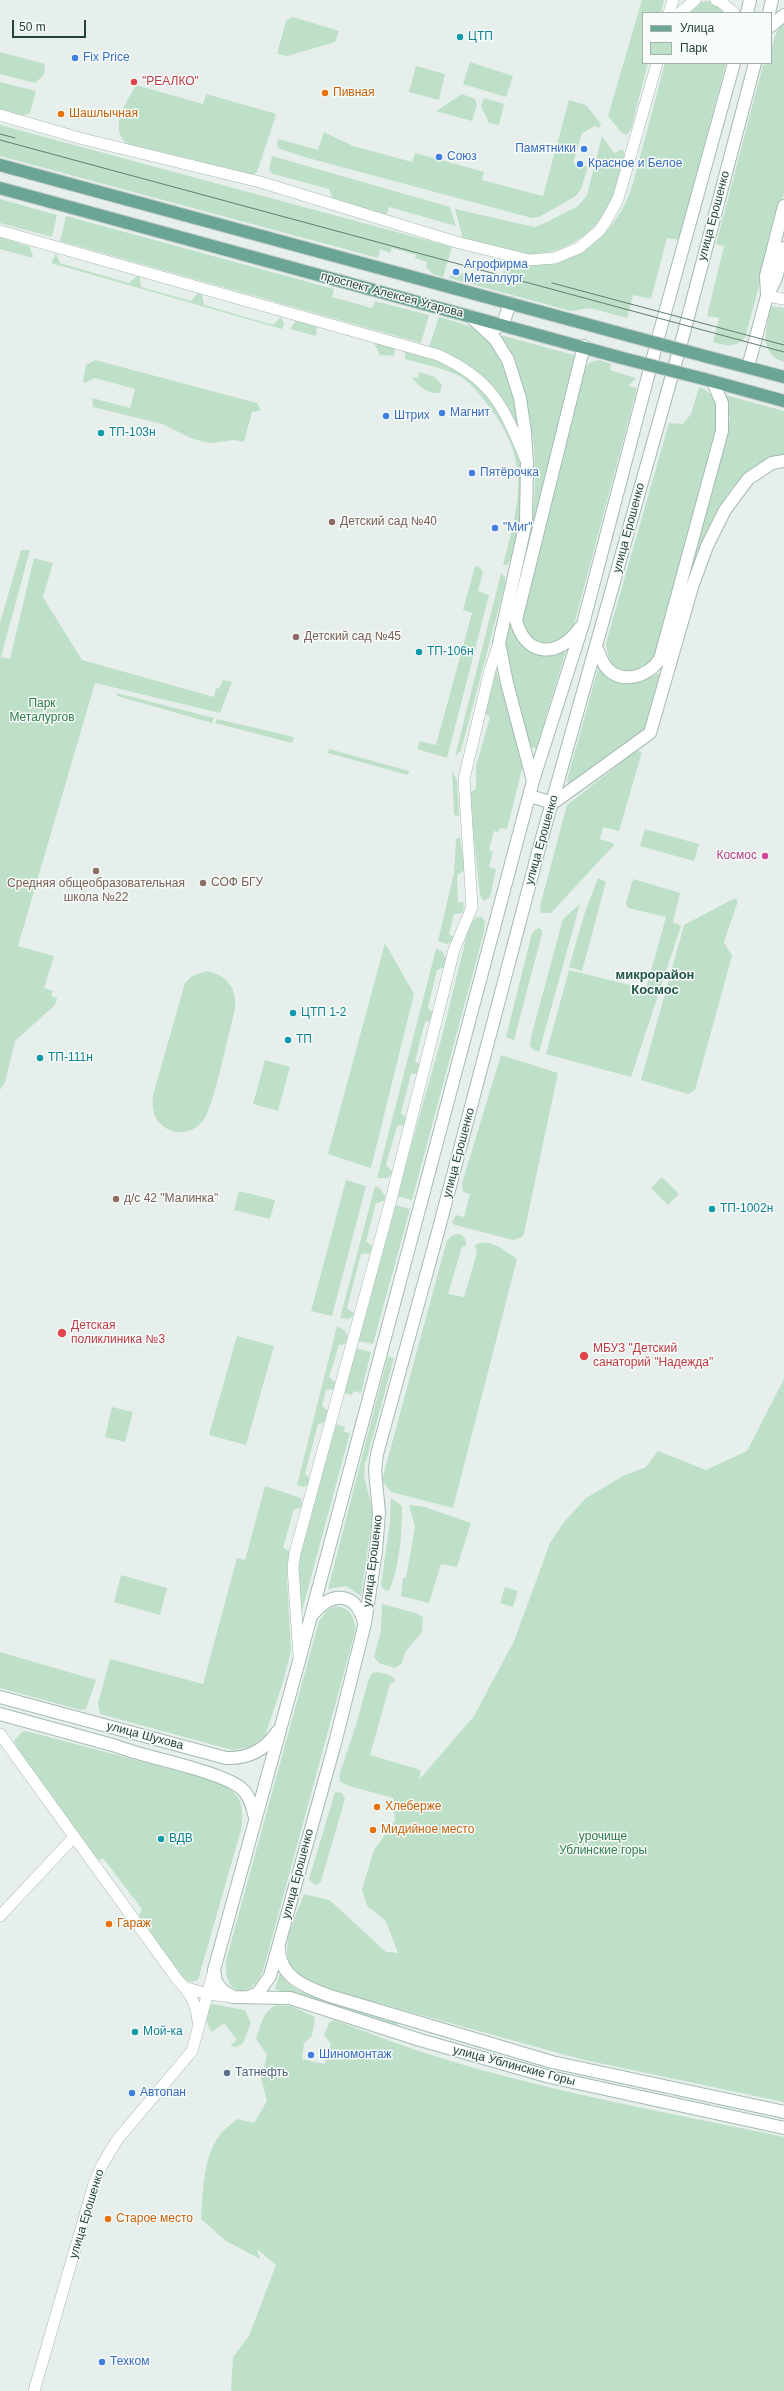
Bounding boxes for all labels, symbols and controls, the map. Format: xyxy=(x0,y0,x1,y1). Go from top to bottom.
scale bar xyxy=(14,12,88,38)
legend xyxy=(642,12,772,64)
text: 50 m xyxy=(19,20,46,34)
text: Улица xyxy=(680,21,714,35)
place label: ЦТП xyxy=(468,30,493,44)
marker: ЦТП xyxy=(455,32,465,42)
text: Парк xyxy=(680,41,707,55)
place label: Fix Price xyxy=(83,51,130,65)
marker: Fix Price xyxy=(70,53,80,63)
place label: "РЕАЛКО" xyxy=(142,75,199,89)
marker: "РЕАЛКО" xyxy=(129,77,139,87)
place label: Пивная xyxy=(333,86,375,100)
marker: Пивная xyxy=(320,88,330,98)
place label: Шашлычная xyxy=(69,107,138,121)
marker: Шашлычная xyxy=(56,109,66,119)
place label: Памятники xyxy=(515,142,576,156)
marker: Памятники xyxy=(579,144,589,154)
place label: Союз xyxy=(447,150,477,164)
marker: Союз xyxy=(434,152,444,162)
place label: Красное и Белое xyxy=(588,157,682,171)
marker: Красное и Белое xyxy=(575,159,585,169)
street label: улица Ерошенко xyxy=(695,169,733,263)
place label: Агрофирма Металлург xyxy=(464,258,528,286)
marker: Агрофирма Металлург xyxy=(451,267,461,277)
street label: проспект Алексея Угарова xyxy=(319,269,465,321)
place label: Магнит xyxy=(450,406,490,420)
marker: Магнит xyxy=(437,408,447,418)
place label: Штрих xyxy=(394,409,430,423)
marker: Штрих xyxy=(381,411,391,421)
place label: ТП-103н xyxy=(109,426,156,440)
marker: ТП-103н xyxy=(96,428,106,438)
place label: Пятёрочка xyxy=(480,466,539,480)
marker: Пятёрочка xyxy=(467,468,477,478)
street label: улица Ерошенко xyxy=(610,481,648,575)
place label: Детский сад №40 xyxy=(340,515,437,529)
marker: Детский сад №40 xyxy=(327,517,337,527)
place label: "Миг" xyxy=(503,521,533,535)
marker: "Миг" xyxy=(490,523,500,533)
place label: Детский сад №45 xyxy=(304,630,401,644)
marker: Детский сад №45 xyxy=(291,632,301,642)
place label: ТП-106н xyxy=(427,645,474,659)
marker: ТП-106н xyxy=(414,647,424,657)
park label: Парк Металургов xyxy=(9,697,75,725)
street label: улица Ерошенко xyxy=(522,793,562,887)
place label: Космос xyxy=(716,849,757,863)
marker: Космос xyxy=(760,851,770,861)
marker: Средняя общеобразовательная школа №22 xyxy=(91,866,101,876)
place label: СОФ БГУ xyxy=(211,876,263,890)
place label: Средняя общеобразовательная школа №22 xyxy=(7,877,185,905)
marker: СОФ БГУ xyxy=(198,878,208,888)
district label: микрорайон Космос xyxy=(616,967,694,998)
place label: ЦТП 1-2 xyxy=(301,1006,347,1020)
marker: ЦТП 1-2 xyxy=(288,1008,298,1018)
place label: ТП xyxy=(296,1033,312,1047)
marker: ТП xyxy=(283,1035,293,1045)
place label: ТП-111н xyxy=(48,1051,93,1065)
marker: ТП-111н xyxy=(35,1053,45,1063)
street label: улица Ерошенко xyxy=(440,1106,478,1200)
place label: д/с 42 "Малинка" xyxy=(124,1192,218,1206)
marker: д/с 42 "Малинка" xyxy=(111,1194,121,1204)
place label: ТП-1002н xyxy=(720,1202,773,1216)
marker: ТП-1002н xyxy=(707,1204,717,1214)
place label: Детская поликлиника №3 xyxy=(71,1319,165,1347)
marker: Детская поликлиника №3 xyxy=(56,1327,68,1339)
place label: МБУЗ "Детский санаторий "Надежда" xyxy=(593,1342,713,1370)
marker: МБУЗ "Детский санаторий "Надежда" xyxy=(578,1350,590,1362)
street label: улица Ерошенко xyxy=(360,1514,386,1608)
street label: улица Шухова xyxy=(105,1719,185,1753)
place label: Хлеберже xyxy=(385,1800,441,1814)
marker: Хлеберже xyxy=(372,1802,382,1812)
place label: Мидийное место xyxy=(381,1823,474,1837)
marker: Мидийное место xyxy=(368,1825,378,1835)
street label: улица Ерошенко xyxy=(279,1827,317,1921)
park label: урочище Ублинские горы xyxy=(559,1830,647,1858)
place label: ВДВ xyxy=(169,1832,193,1846)
marker: ВДВ xyxy=(156,1834,166,1844)
place label: Гараж xyxy=(117,1917,151,1931)
marker: Гараж xyxy=(104,1919,114,1929)
place label: Мой-ка xyxy=(143,2025,183,2039)
marker: Мой-ка xyxy=(130,2027,140,2037)
street label: улица Ублинские Горы xyxy=(451,2043,577,2089)
place label: Шиномонтаж xyxy=(319,2048,392,2062)
marker: Шиномонтаж xyxy=(306,2050,316,2060)
place label: Татнефть xyxy=(235,2066,288,2080)
marker: Татнефть xyxy=(222,2068,232,2078)
place label: Автопан xyxy=(140,2086,186,2100)
marker: Автопан xyxy=(127,2088,137,2098)
street label: улица Ерошенко xyxy=(67,2168,107,2260)
place label: Старое место xyxy=(116,2212,193,2226)
marker: Старое место xyxy=(103,2214,113,2224)
place label: Техком xyxy=(110,2355,149,2369)
marker: Техком xyxy=(97,2357,107,2367)

